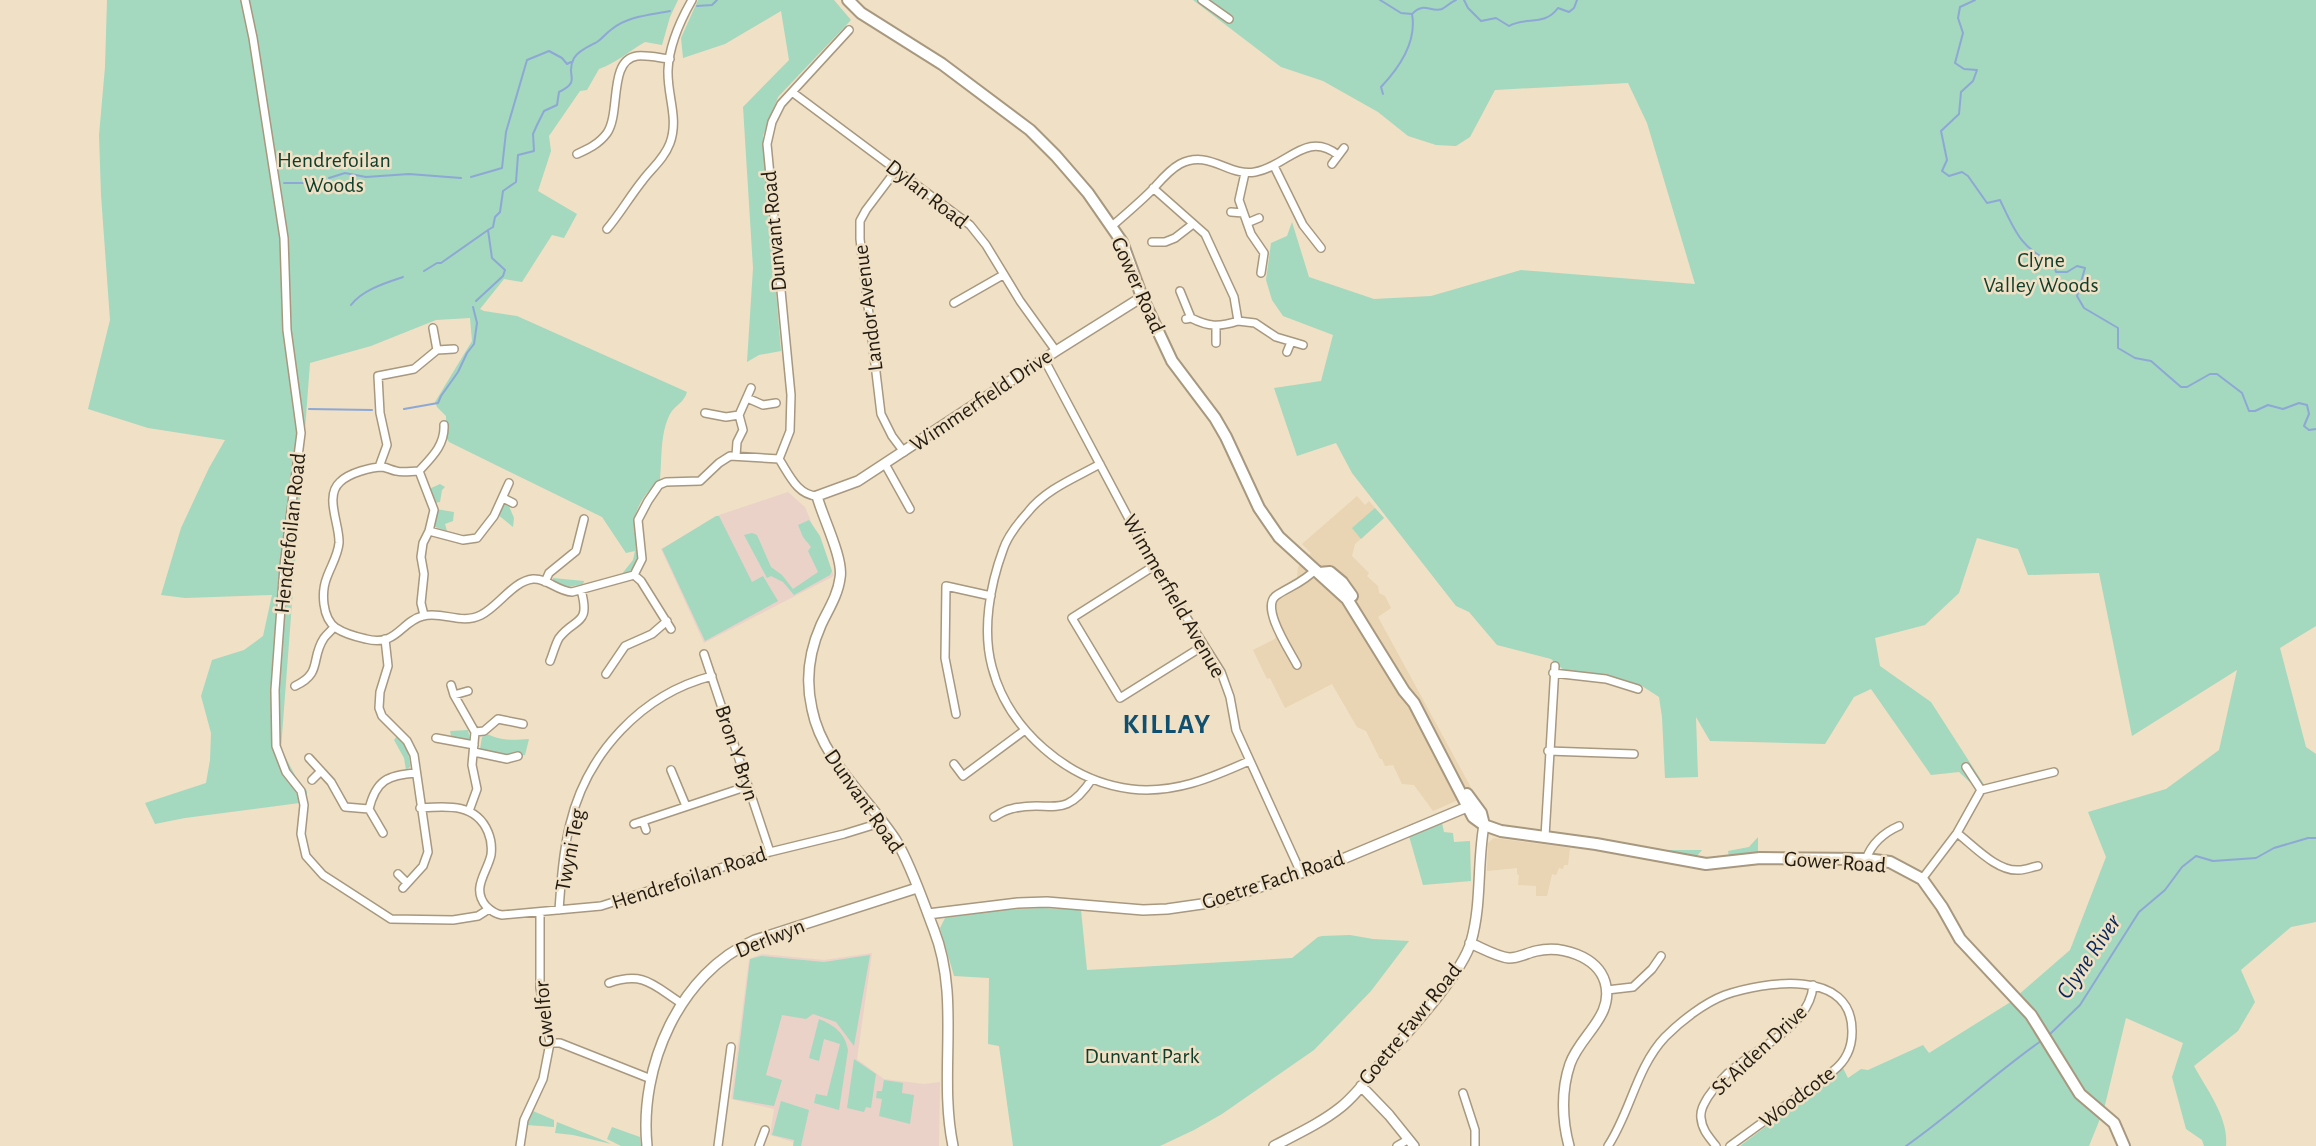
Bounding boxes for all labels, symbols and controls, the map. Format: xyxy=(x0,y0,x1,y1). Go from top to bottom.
park label: Hendrefoilan Woods xyxy=(277,149,391,196)
street label: Dylan Road xyxy=(882,155,972,233)
street label: Dunvant Road xyxy=(758,170,790,292)
street label: Gower Road xyxy=(1107,234,1169,336)
street label: Landor Avenue xyxy=(849,243,887,373)
park label: Clyne Valley Woods xyxy=(1983,249,2099,296)
street label: Wimmerfield Drive xyxy=(906,345,1056,455)
street label: Hendrefoilan Road xyxy=(271,452,309,614)
street label: Wimmerfield Avenue xyxy=(1118,511,1230,681)
street label: Bron Y Bryn xyxy=(711,702,763,804)
district label: KILLAY xyxy=(1123,711,1211,739)
street label: Dunvant Road xyxy=(820,745,908,857)
street label: Twyni Teg xyxy=(551,806,589,893)
street label: Hendrefoilan Road xyxy=(609,843,769,913)
street label: Goetre Fach Road xyxy=(1199,847,1347,913)
street label: Gower Road xyxy=(1783,847,1887,877)
water label: Clyne River xyxy=(2052,910,2126,1003)
street label: Derlwyn xyxy=(732,914,808,962)
street label: Goetre Fawr Road xyxy=(1354,959,1466,1089)
street label: Gwelfor xyxy=(530,980,558,1048)
street label: St Aiden Drive xyxy=(1707,1001,1811,1099)
park label: Dunvant Park xyxy=(1084,1045,1200,1067)
street label: Woodcote xyxy=(1755,1062,1839,1132)

